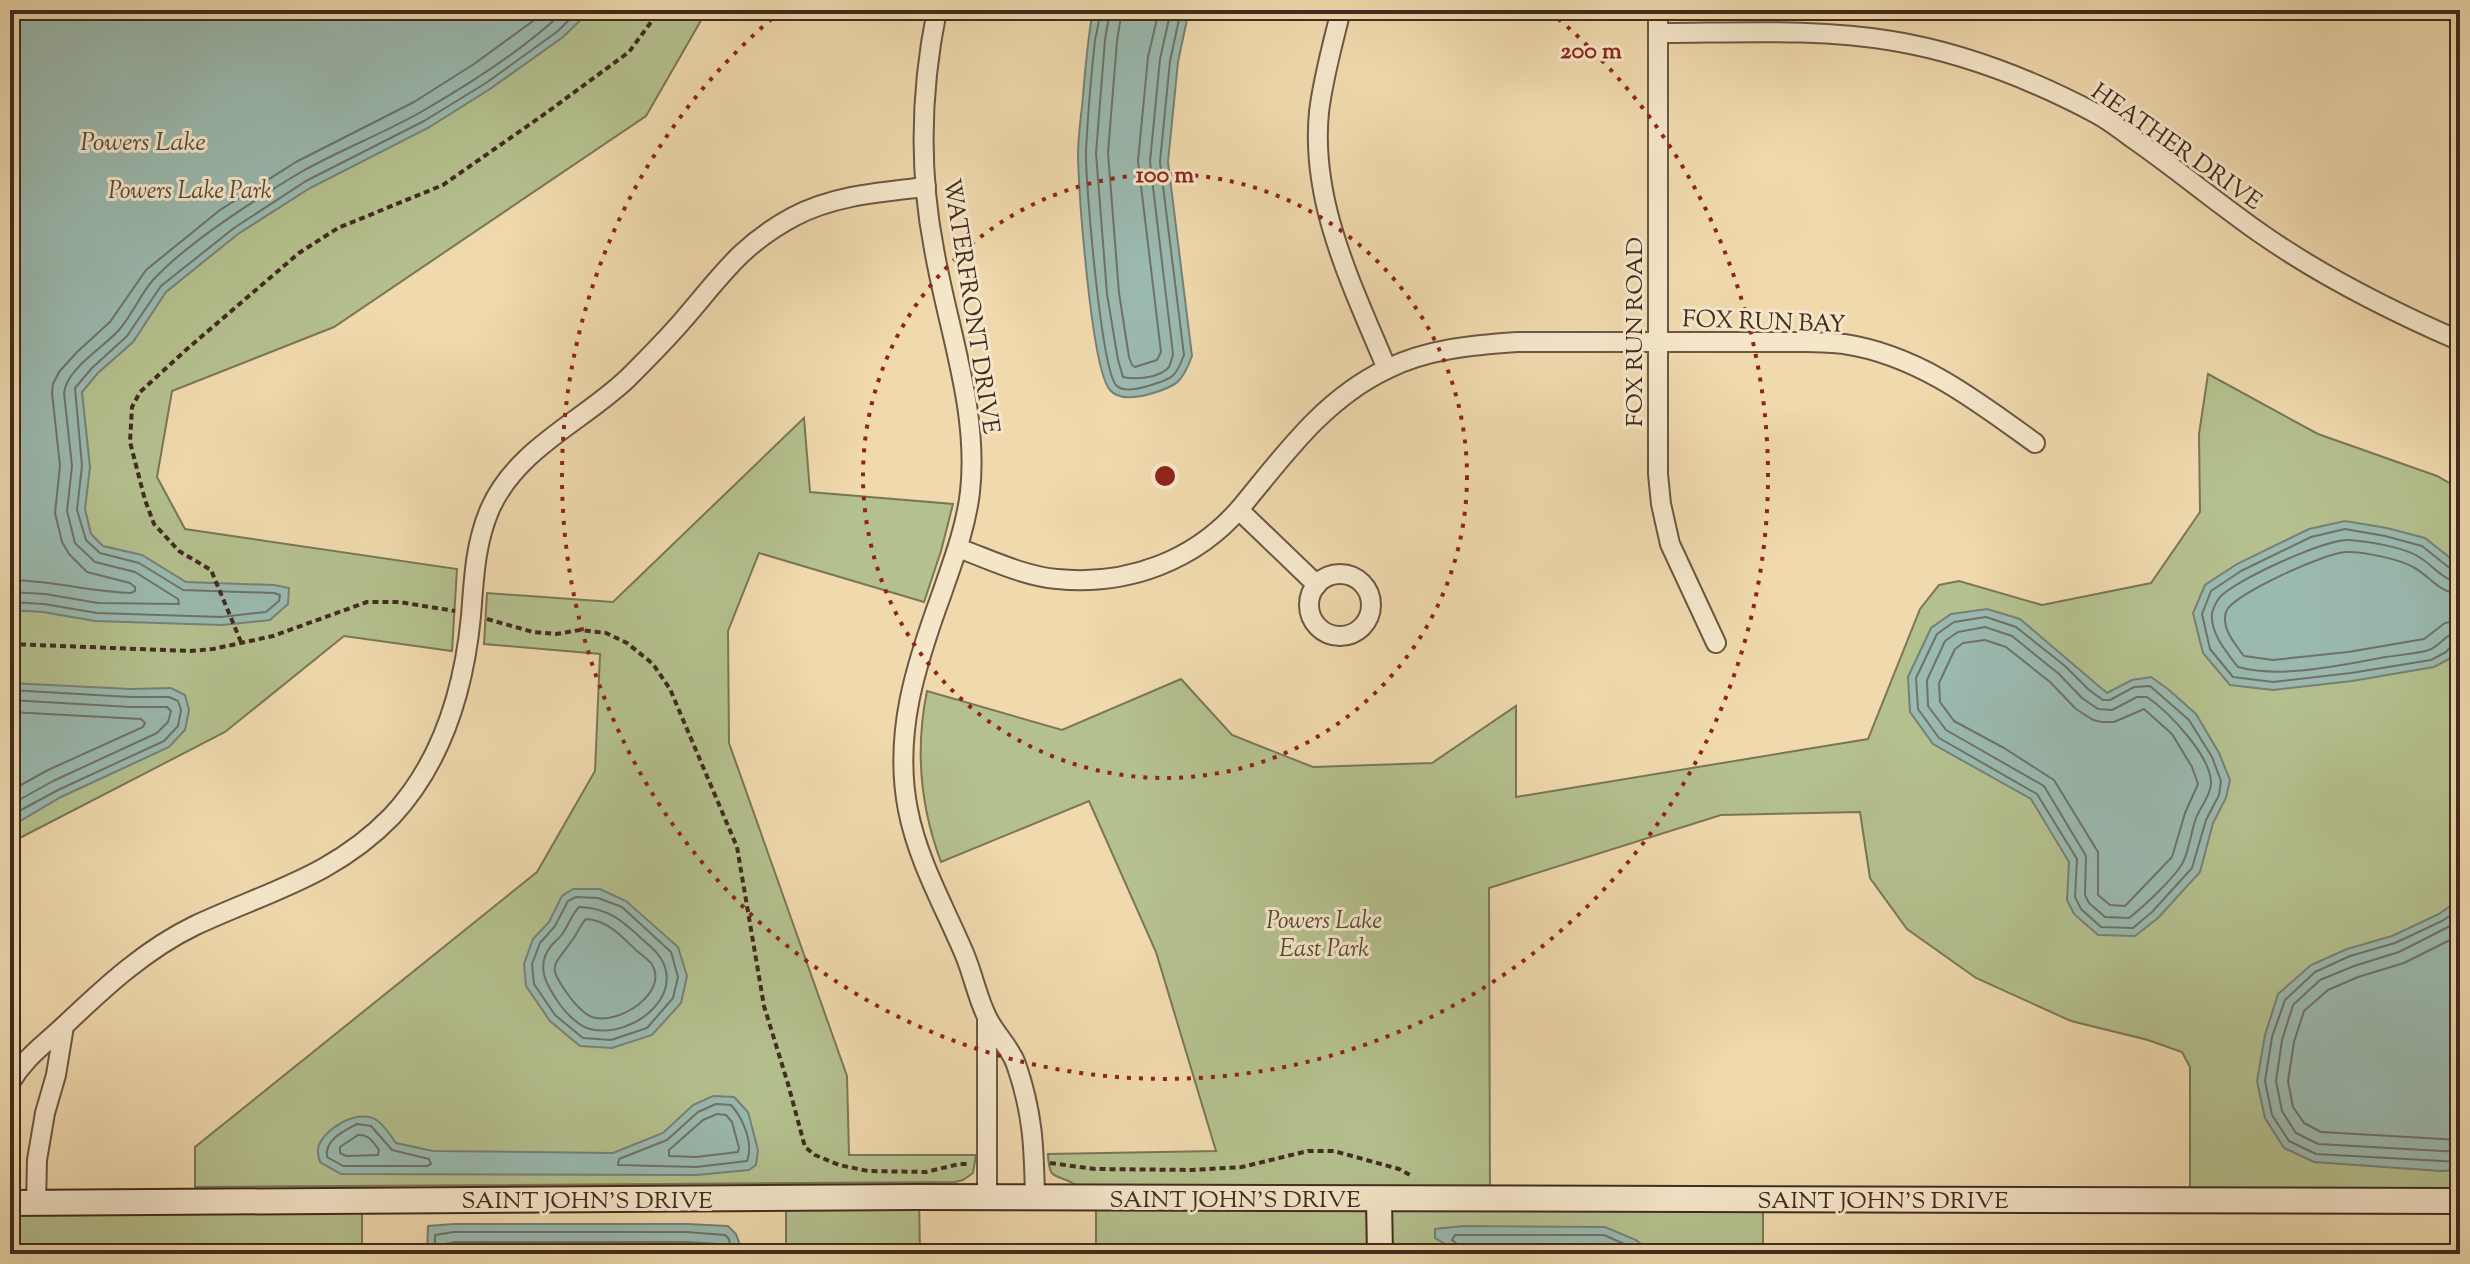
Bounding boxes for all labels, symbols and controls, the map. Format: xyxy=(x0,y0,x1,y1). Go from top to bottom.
text: 200 m xyxy=(1560,35,1622,69)
street label: HEATHER DRIVE xyxy=(2084,76,2269,220)
water label: Powers Lake xyxy=(80,125,206,162)
text: 100 m xyxy=(1136,159,1194,193)
park label: Powers Lake Park xyxy=(108,175,272,209)
street label: WATERFRONT DRIVE xyxy=(933,176,1007,437)
street label: FOX RUN ROAD xyxy=(1619,237,1653,427)
street label: FOX RUN BAY xyxy=(1682,303,1846,343)
centre of rings xyxy=(1151,462,1179,490)
park label: Powers Lake East Park xyxy=(1266,905,1382,967)
street label: SAINT JOHN'S DRIVE xyxy=(1109,1184,1361,1218)
street label: SAINT JOHN'S DRIVE xyxy=(461,1185,713,1219)
street label: SAINT JOHN'S DRIVE xyxy=(1757,1185,2009,1219)

